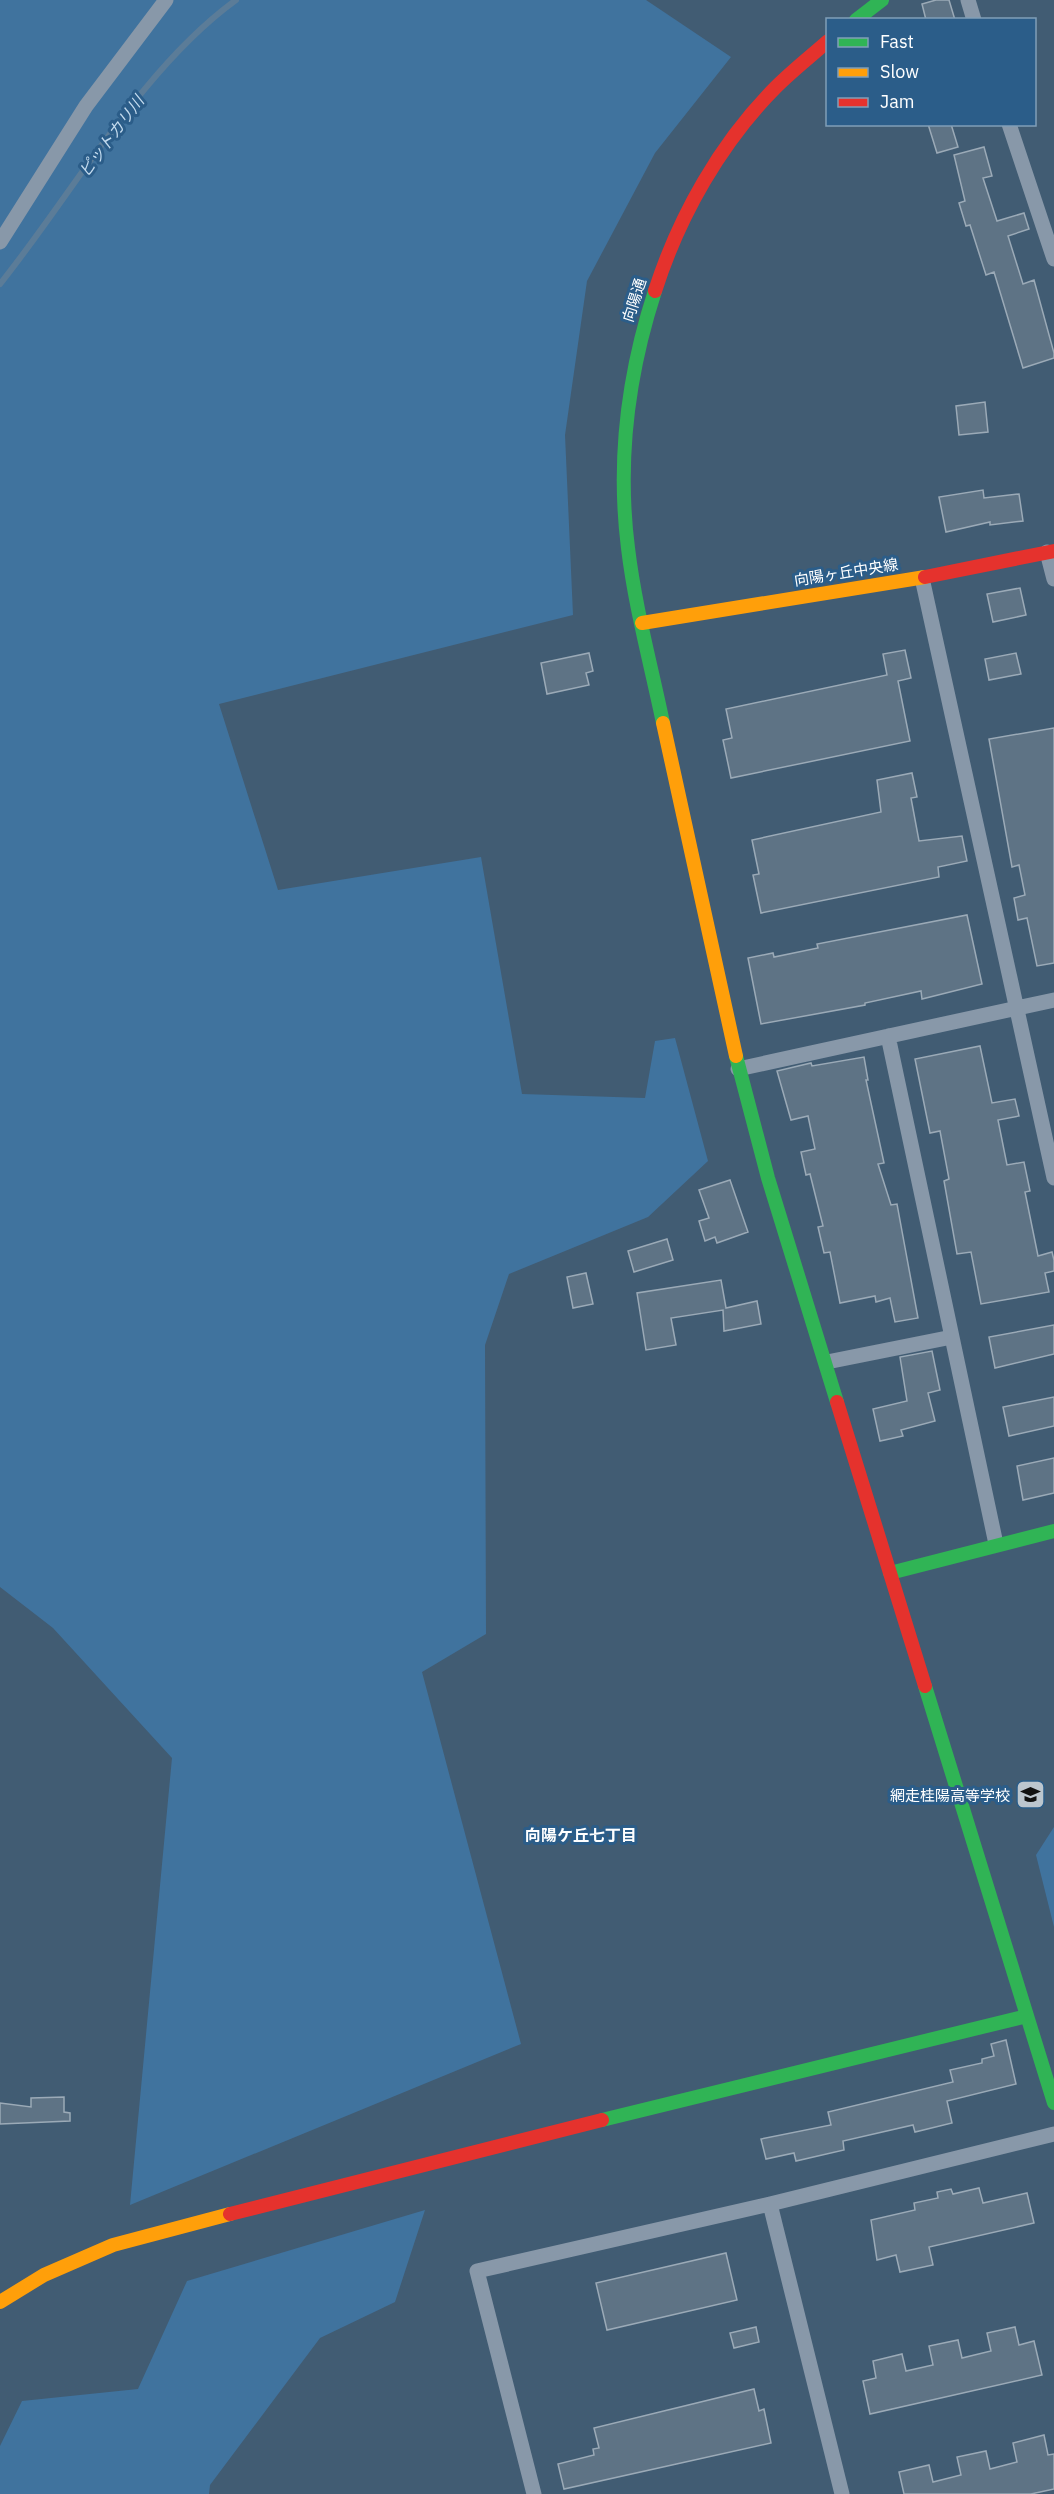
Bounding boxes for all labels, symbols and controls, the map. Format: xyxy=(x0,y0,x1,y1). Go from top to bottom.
legend xyxy=(826,18,1036,126)
text: Fast xyxy=(880,30,914,53)
text: Slow xyxy=(880,60,919,83)
water label: ピットカリ川 xyxy=(74,90,149,180)
text: Jam xyxy=(880,90,915,113)
street label: 向陽通 xyxy=(618,276,650,324)
street label: 向陽ヶ丘中央線 xyxy=(793,554,899,590)
school or university icon: 網走桂陽高等学校 xyxy=(1015,1779,1047,1811)
place label: 網走桂陽高等学校 xyxy=(890,1786,1010,1805)
district label: 向陽ケ丘七丁目 xyxy=(525,1825,637,1845)

